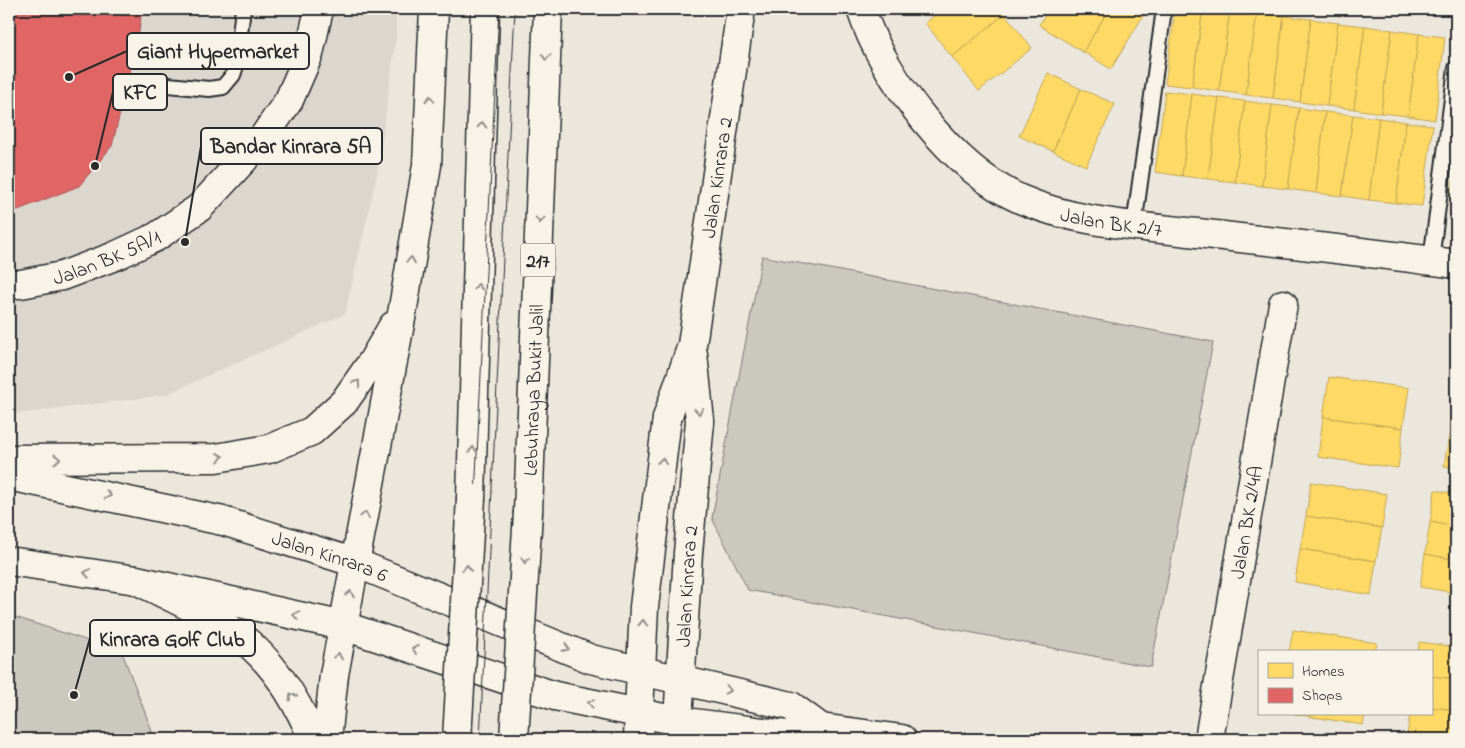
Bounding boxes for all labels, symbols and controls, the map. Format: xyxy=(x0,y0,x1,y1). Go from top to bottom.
callout: Giant Hypermarket xyxy=(127,33,309,69)
text: Giant Hypermarket xyxy=(137,38,300,70)
one-way arrow xyxy=(541,54,552,62)
callout: KFC xyxy=(113,74,167,110)
text: KFC xyxy=(123,79,157,109)
one-way arrow xyxy=(424,95,435,103)
street label: Jalan Kinrara 2 xyxy=(696,115,742,240)
one-way arrow xyxy=(477,120,487,128)
callout: Bandar Kinrara 5A xyxy=(201,128,382,164)
text: Bandar Kinrara 5A xyxy=(210,133,372,163)
street label: Jalan BK 2/7 xyxy=(1057,201,1163,246)
one-way arrow xyxy=(534,216,545,224)
street label: Jalan BK 5A/1 xyxy=(51,225,168,294)
road number: 217 xyxy=(520,244,556,276)
one-way arrow xyxy=(405,256,416,264)
one-way arrow xyxy=(472,283,483,291)
street label: Lebuhraya Bukit Jalil xyxy=(517,304,553,477)
one-way arrow xyxy=(351,379,360,389)
one-way arrow xyxy=(693,407,704,415)
one-way arrow xyxy=(468,445,478,453)
one-way arrow xyxy=(216,452,224,463)
one-way arrow xyxy=(54,454,62,464)
one-way arrow xyxy=(656,457,667,465)
street label: Jalan BK 2/4A xyxy=(1224,464,1272,581)
one-way arrow xyxy=(104,490,112,500)
one-way arrow xyxy=(359,511,370,519)
street label: Jalan Kinrara 2 xyxy=(670,524,707,648)
street label: Jalan Kinrara 6 xyxy=(267,525,391,591)
one-way arrow xyxy=(519,557,530,565)
one-way arrow xyxy=(462,564,473,572)
one-way arrow xyxy=(83,568,92,578)
one-way arrow xyxy=(344,590,355,599)
one-way arrow xyxy=(292,610,301,621)
one-way arrow xyxy=(638,618,649,626)
callout: Kinrara Golf Club xyxy=(90,620,255,656)
text: Kinrara Golf Club xyxy=(99,626,246,656)
one-way arrow xyxy=(561,642,570,653)
one-way arrow xyxy=(411,645,419,655)
legend xyxy=(1258,650,1432,716)
one-way arrow xyxy=(332,652,343,661)
text: Homes xyxy=(1302,661,1345,683)
one-way arrow xyxy=(723,684,732,695)
text: Shops xyxy=(1302,685,1342,707)
one-way arrow xyxy=(288,692,298,701)
one-way arrow xyxy=(586,699,595,709)

